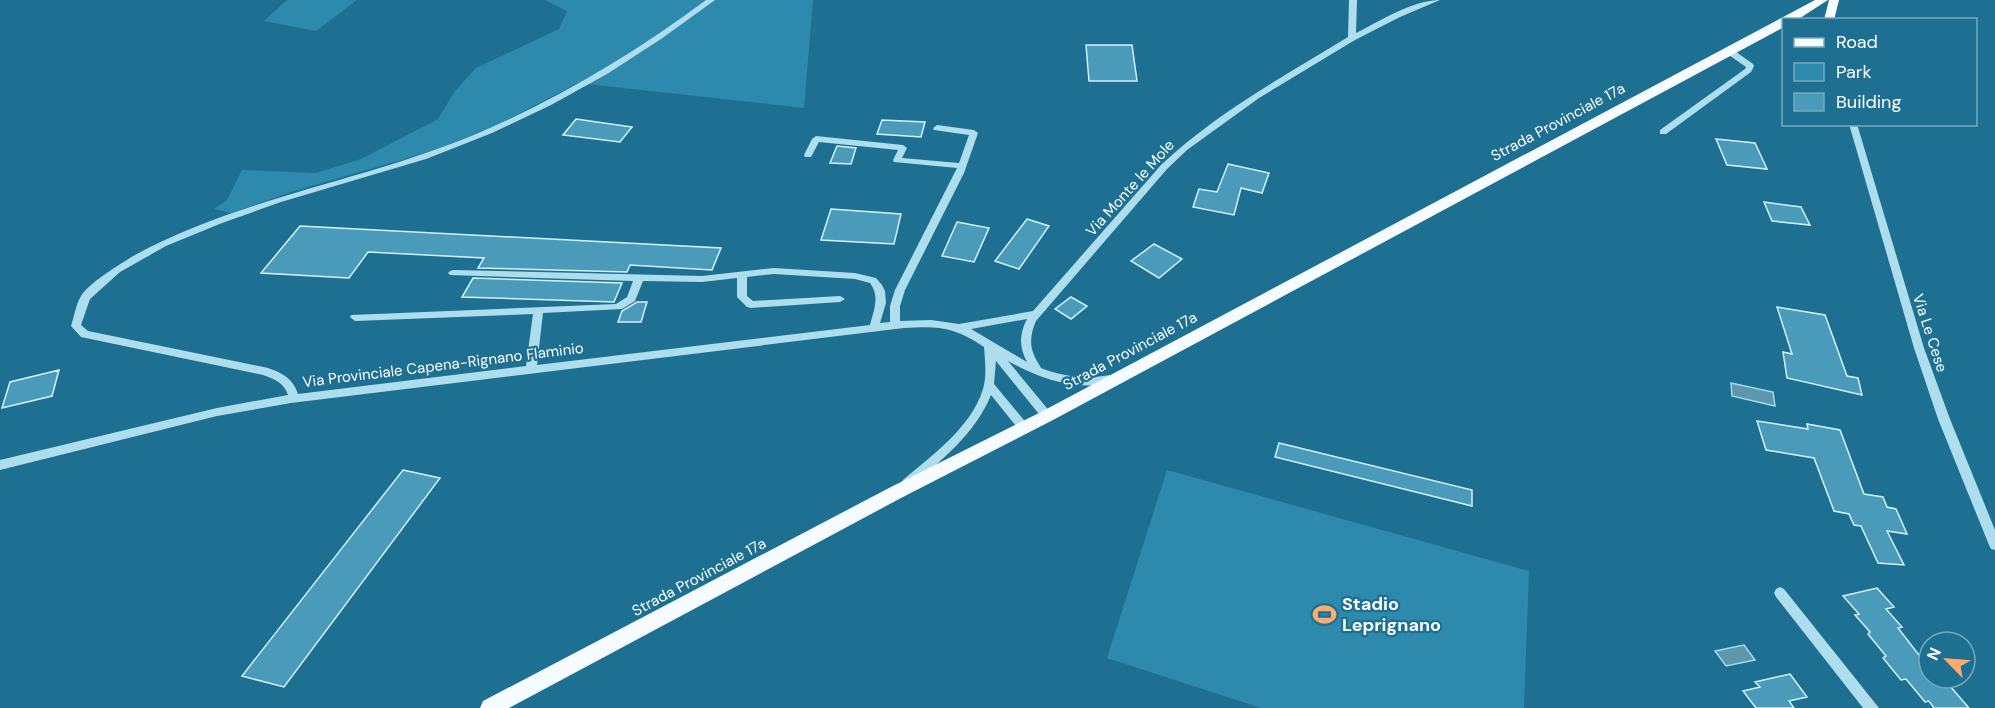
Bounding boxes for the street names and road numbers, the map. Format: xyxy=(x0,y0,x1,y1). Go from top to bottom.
street label: Strada Provinciale 17a xyxy=(1488,78,1628,166)
street label: Via Monte le Mole xyxy=(1081,135,1179,241)
street label: Via Le Cese xyxy=(1908,291,1952,375)
street label: Strada Provinciale 17a xyxy=(1060,307,1200,395)
street label: Via Provinciale Capena-Rignano Flaminio xyxy=(301,338,585,392)
street label: Strada Provinciale 17a xyxy=(629,533,769,621)

